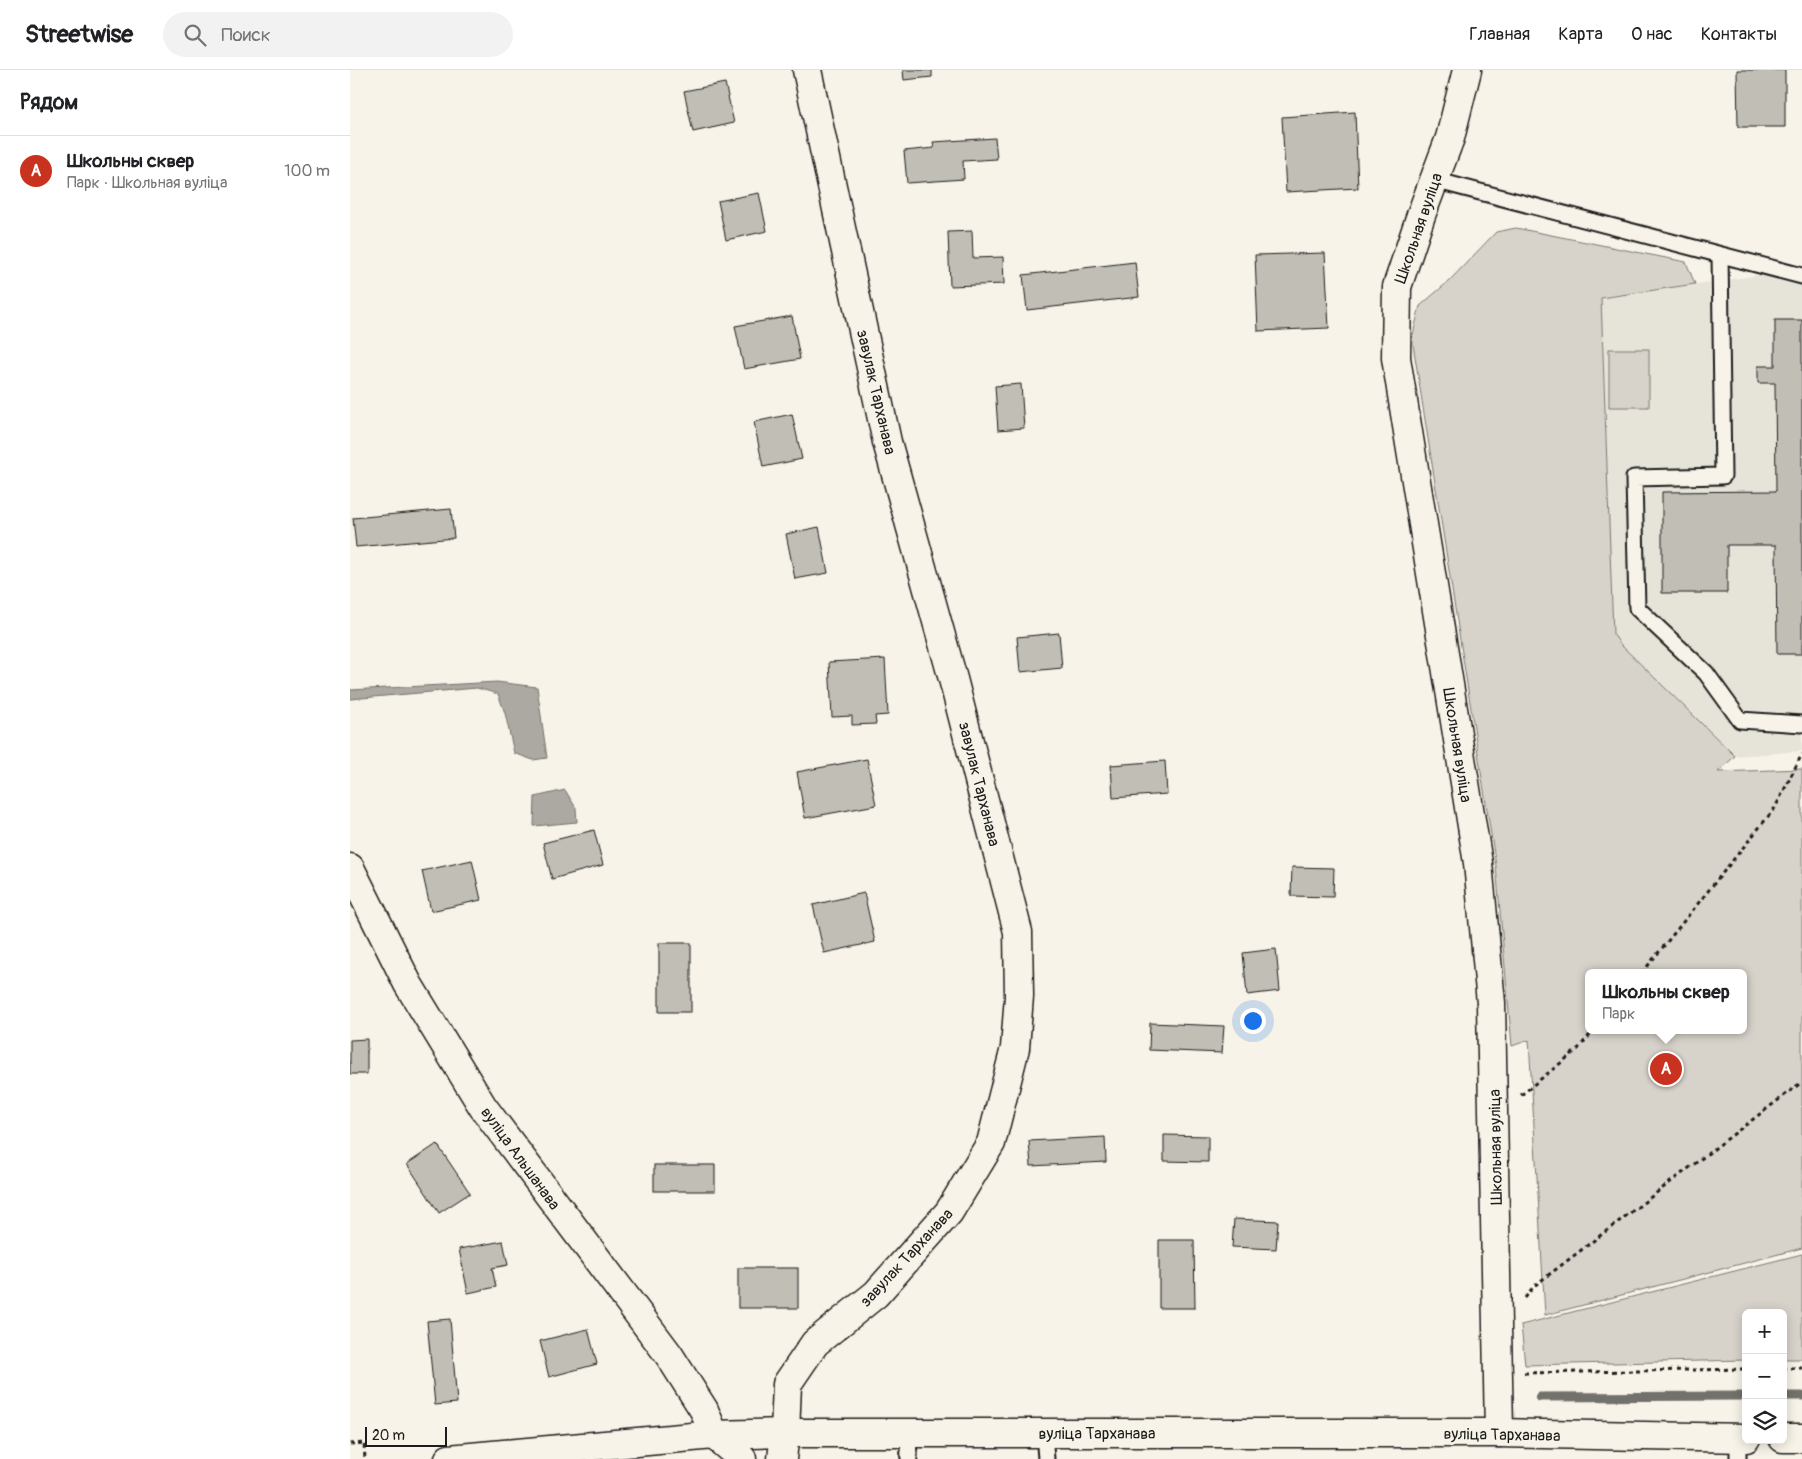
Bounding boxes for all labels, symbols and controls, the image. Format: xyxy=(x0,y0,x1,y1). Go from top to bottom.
search box xyxy=(163,12,513,57)
text: Streetwise xyxy=(25,20,133,49)
icon: search xyxy=(181,21,209,49)
text: Поиск xyxy=(221,23,271,47)
text: Главная xyxy=(1469,23,1530,46)
text: Карта xyxy=(1558,23,1603,46)
text: О нас xyxy=(1631,23,1673,46)
text: Контакты xyxy=(1701,23,1777,46)
text: Рядом xyxy=(20,89,78,116)
text: Школьны сквер xyxy=(67,149,194,173)
text: A xyxy=(31,161,41,181)
text: 100 m xyxy=(284,161,330,181)
street label: Школьная вуліца xyxy=(1391,170,1447,286)
text: Парк · Школьная вуліца xyxy=(67,173,228,193)
street label: завулак Тарханава xyxy=(852,328,900,457)
street label: Школьная вуліца xyxy=(1438,687,1476,804)
street label: завулак Тарханава xyxy=(954,720,1004,849)
popup xyxy=(1585,969,1747,1034)
text: Школьны сквер xyxy=(1602,980,1730,1004)
text: Парк xyxy=(1602,1004,1635,1024)
your location xyxy=(1240,1008,1266,1034)
pin: A xyxy=(1650,1050,1682,1088)
street label: Школьная вуліца xyxy=(1485,1089,1507,1205)
street label: вуліца Альшанава xyxy=(476,1103,564,1214)
street label: завулак Тарханава xyxy=(856,1204,958,1311)
map controls xyxy=(1742,1309,1787,1444)
button: + xyxy=(1742,1309,1787,1354)
button: − xyxy=(1742,1354,1787,1399)
button: layers xyxy=(1742,1399,1787,1444)
scale bar xyxy=(365,1424,448,1447)
street label: вуліца Тарханава xyxy=(1039,1424,1155,1444)
street label: вуліца Тарханава xyxy=(1443,1424,1561,1446)
text: 20 m xyxy=(372,1427,405,1444)

